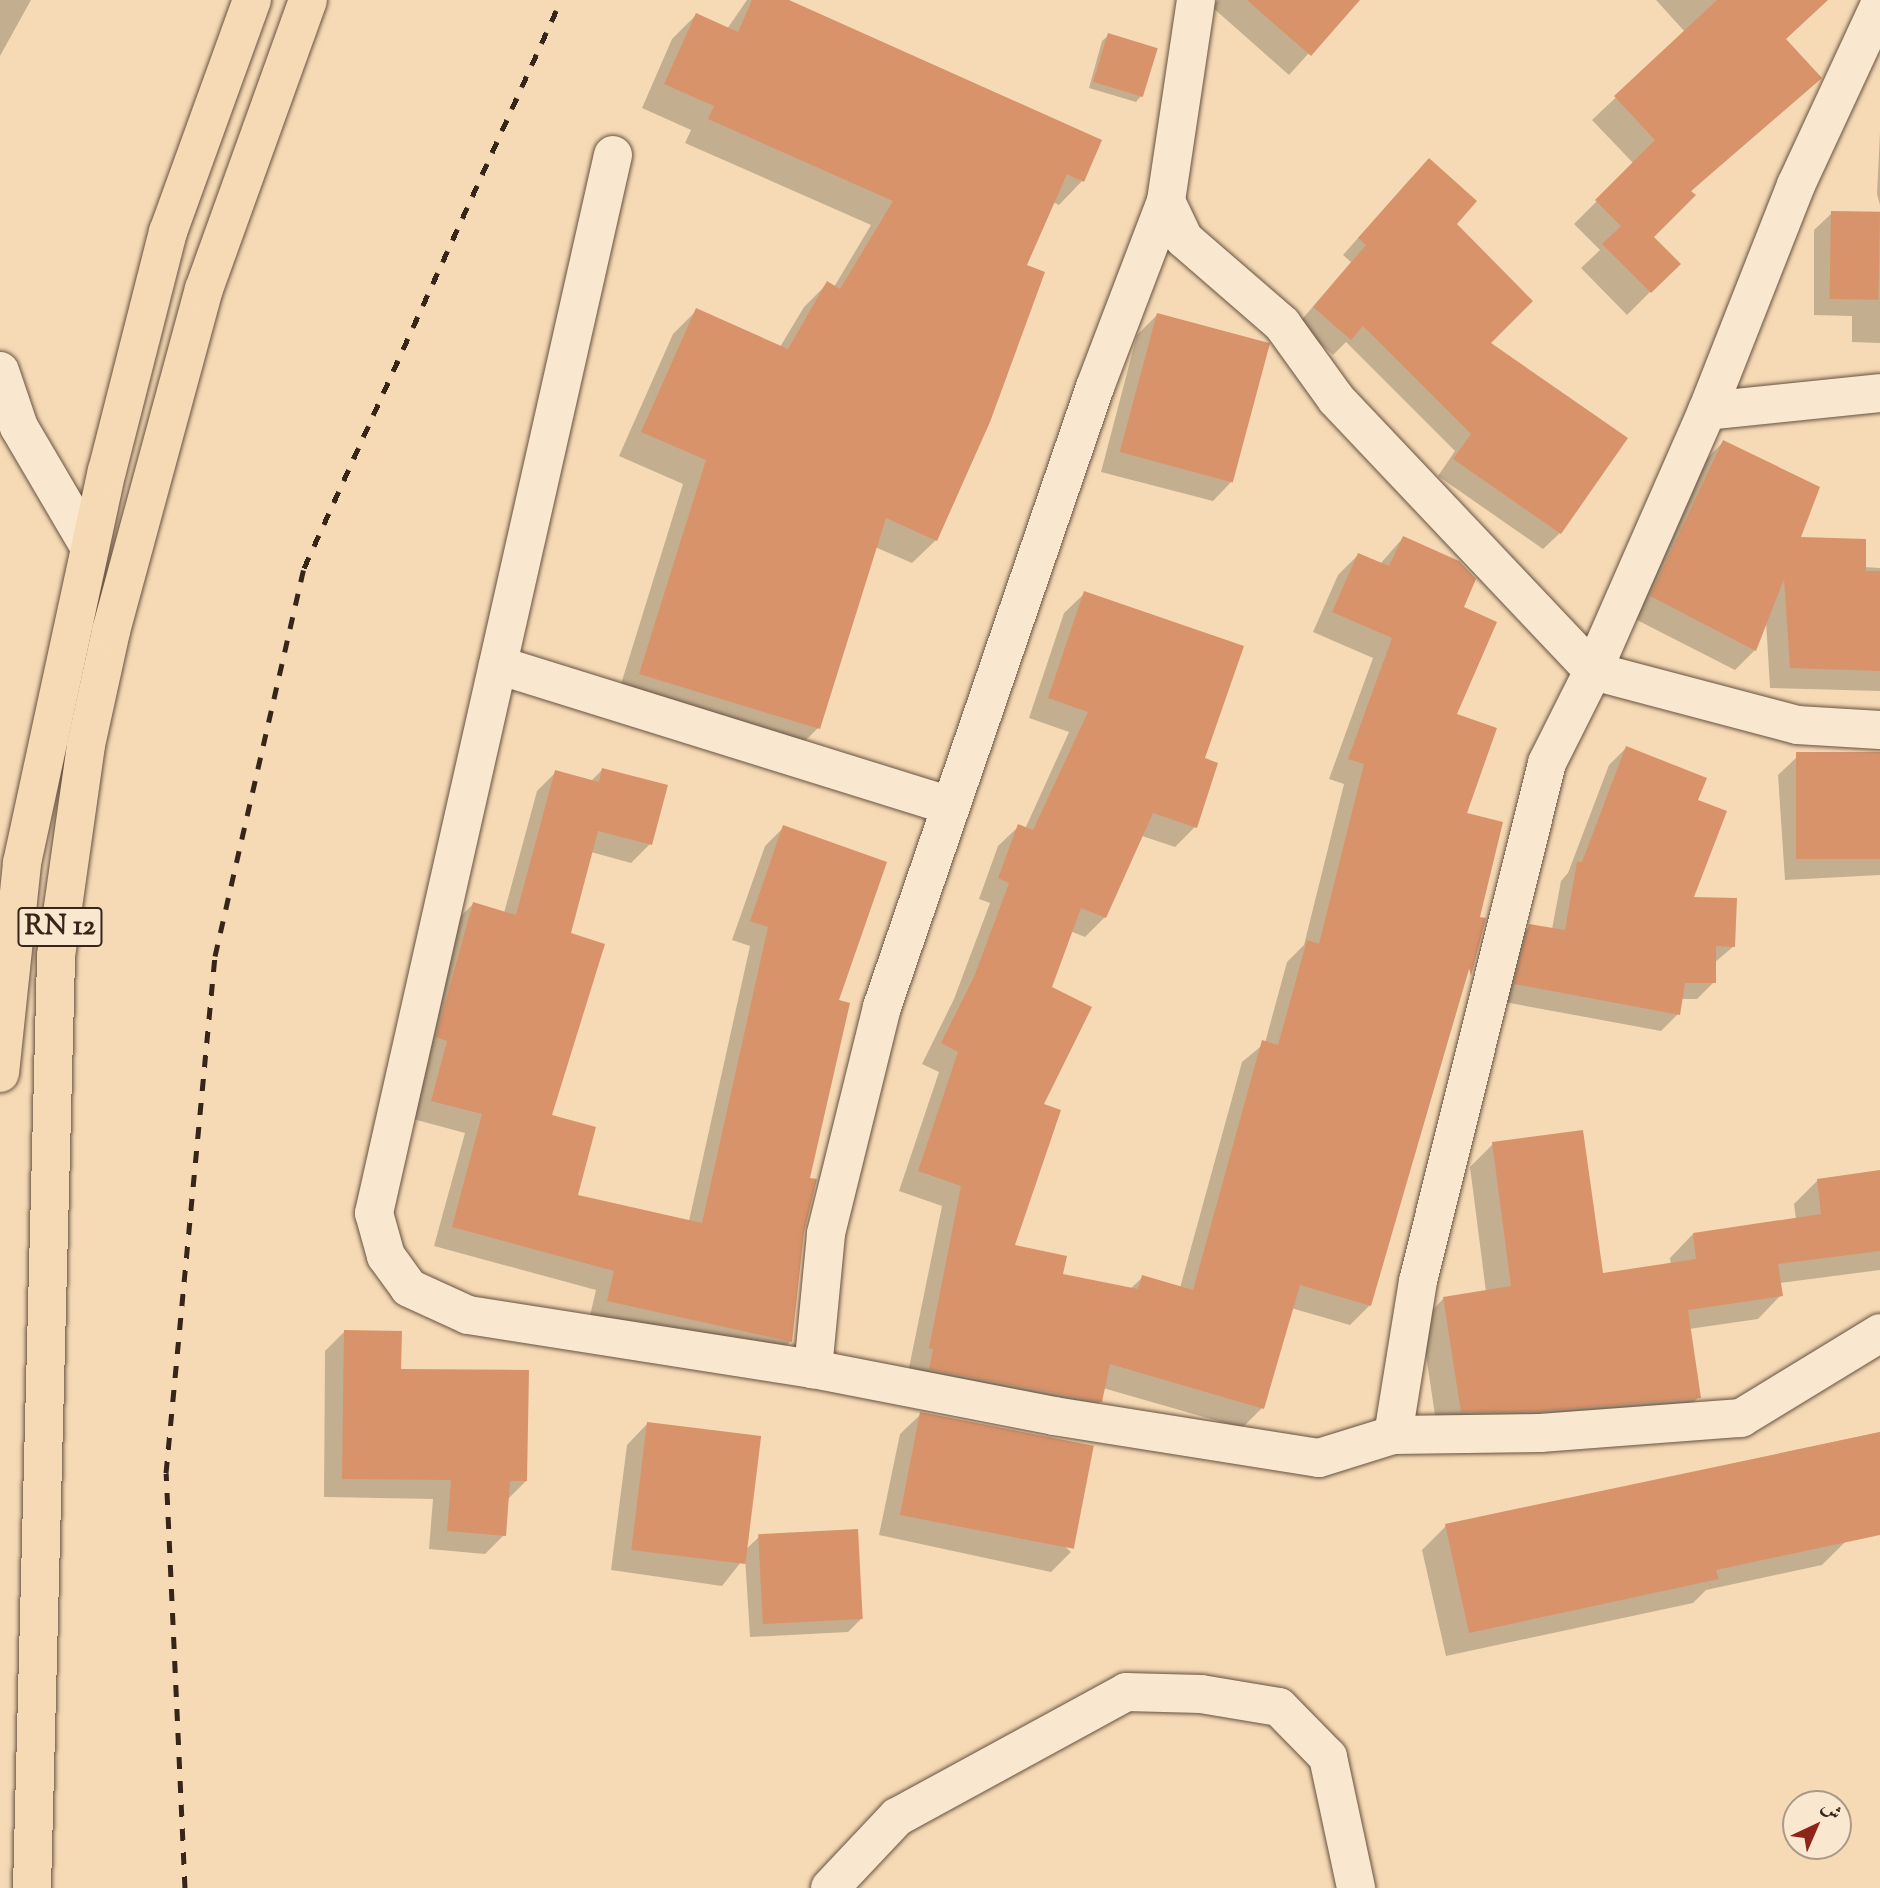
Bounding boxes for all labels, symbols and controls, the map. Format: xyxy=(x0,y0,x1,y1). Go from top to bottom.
road number: RN 12 xyxy=(16,902,104,951)
north arrow xyxy=(1782,1790,1852,1860)
text: ش xyxy=(1814,1795,1847,1827)

